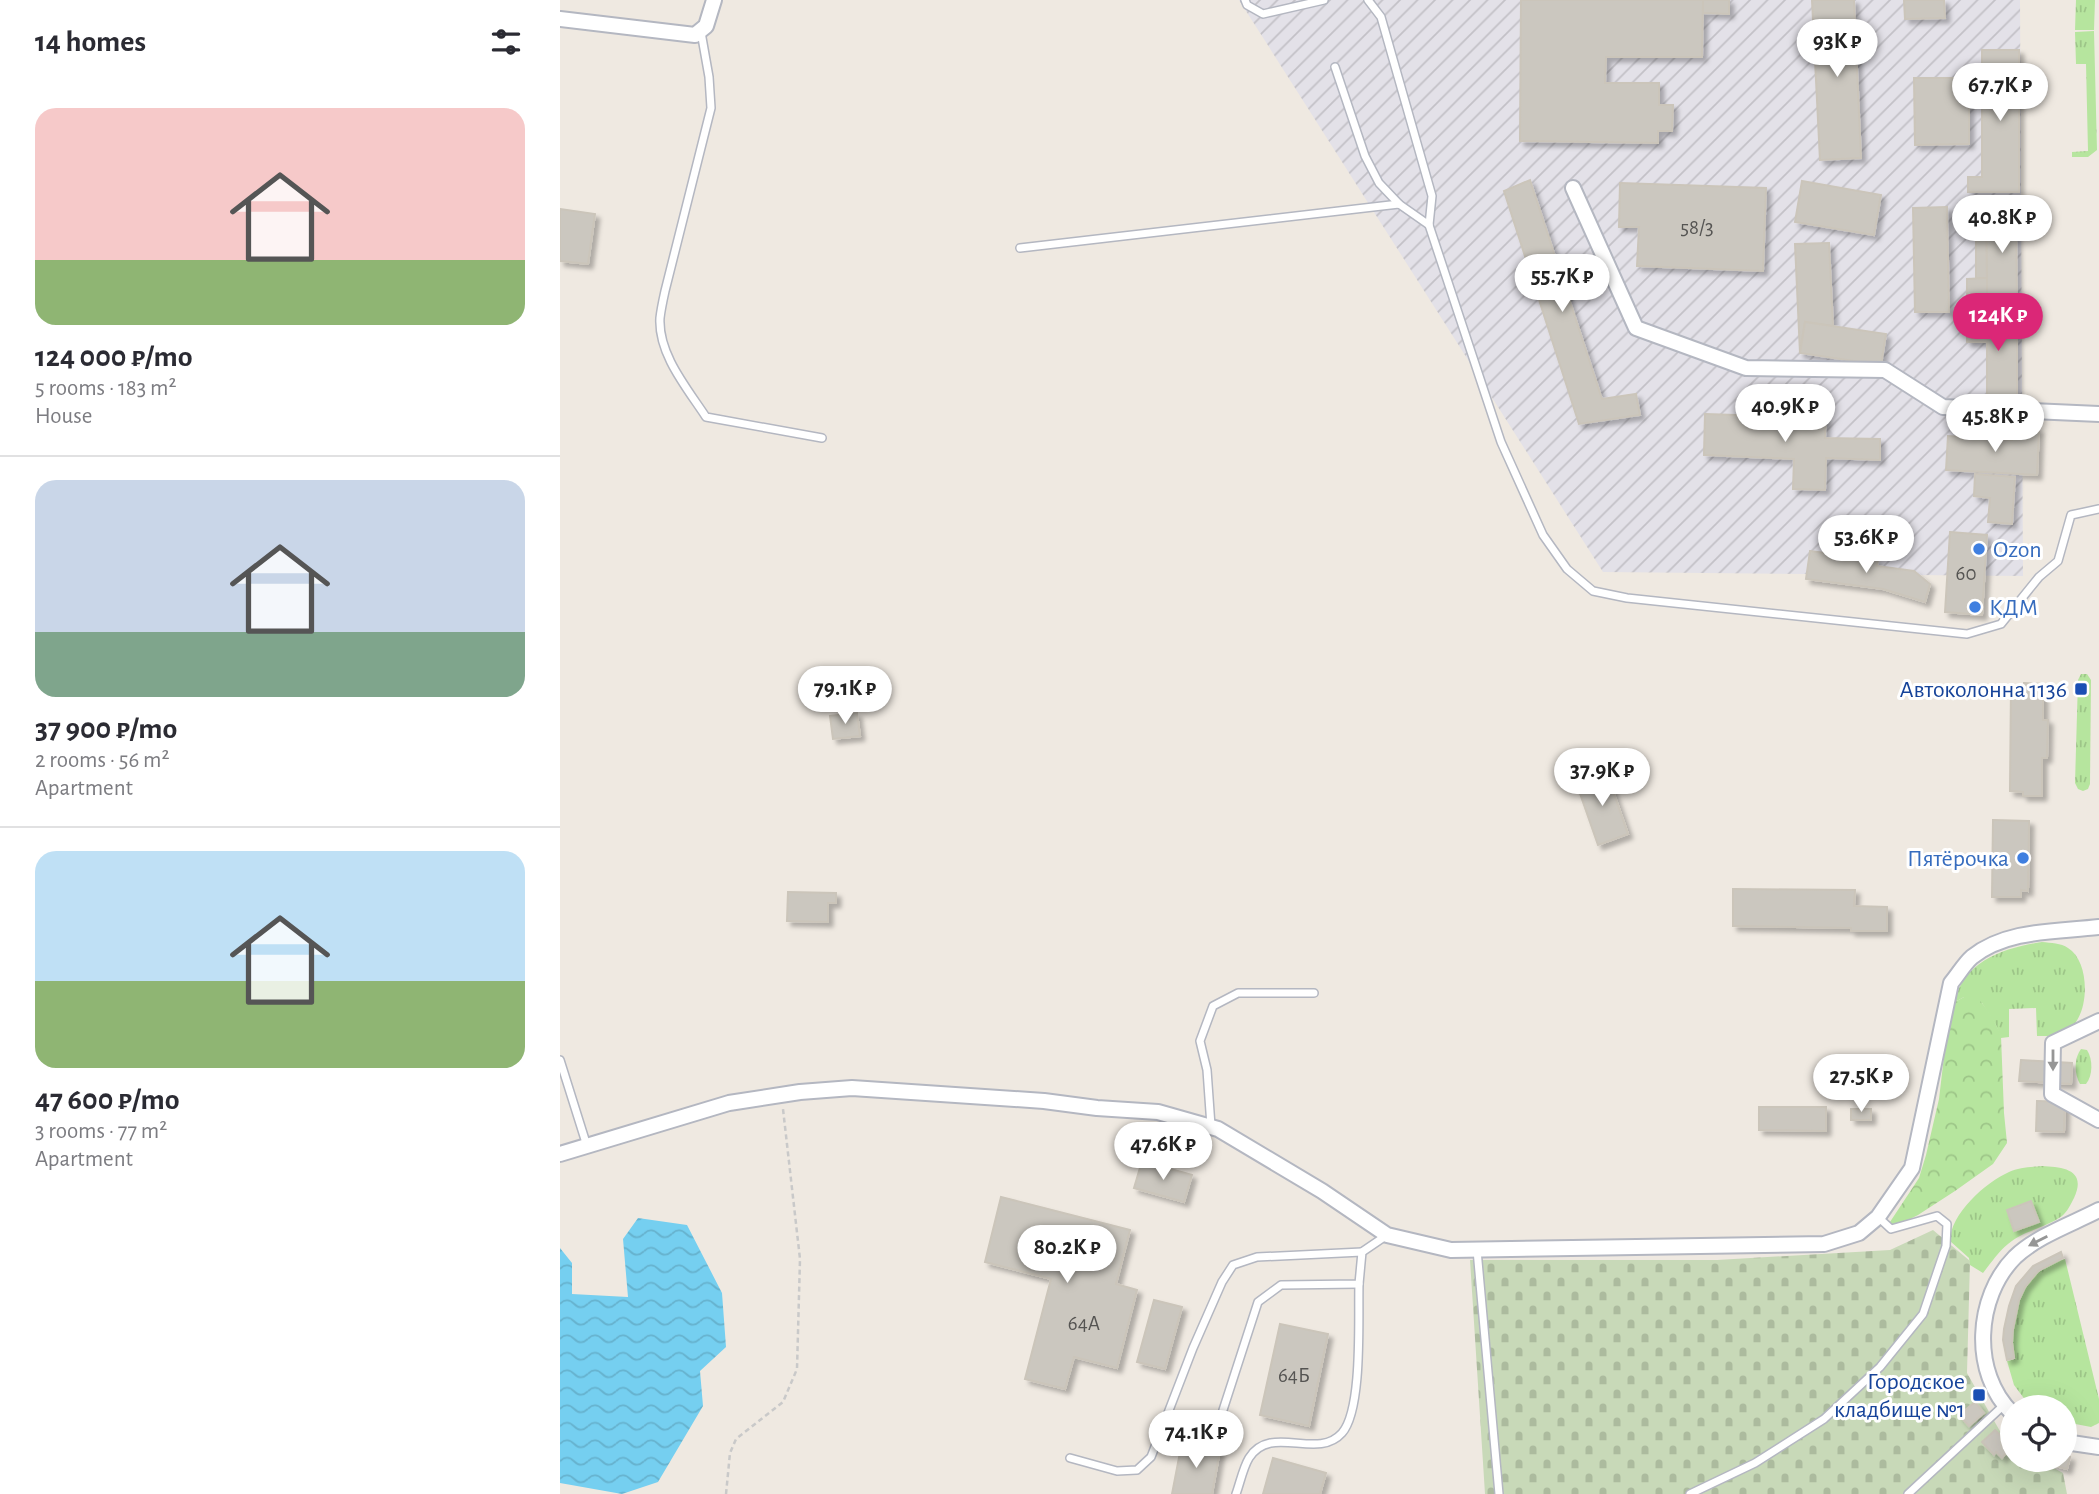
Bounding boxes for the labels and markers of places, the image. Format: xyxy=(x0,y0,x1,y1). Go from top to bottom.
pin: 93K ₽ xyxy=(1788,20,1886,79)
pin: 67.7K ₽ xyxy=(1935,64,2065,123)
pin: 40.8K ₽ xyxy=(1937,196,2067,255)
pin: 55.7K ₽ xyxy=(1497,254,1627,314)
pin: 124K ₽ xyxy=(1941,294,2055,353)
pin: 40.9K ₽ xyxy=(1720,384,1850,444)
pin: 45.8K ₽ xyxy=(1930,394,2060,454)
pin: 53.6K ₽ xyxy=(1801,516,1931,575)
place label: Ozon xyxy=(1993,538,2042,562)
marker: Ozon xyxy=(1971,541,1987,557)
place label: КДМ xyxy=(1989,596,2038,620)
marker: КДМ xyxy=(1967,599,1983,615)
pin: 79.1K ₽ xyxy=(780,666,910,726)
place label: Автоколонна 1136 xyxy=(1900,678,2067,702)
marker: Автоколонна 1136 xyxy=(2073,681,2089,697)
pin: 37.9K ₽ xyxy=(1537,748,1667,808)
place label: Пятёрочка xyxy=(1907,847,2009,871)
marker: Пятёрочка xyxy=(2015,850,2031,866)
pin: 27.5K ₽ xyxy=(1796,1054,1926,1114)
pin: 47.6K ₽ xyxy=(1098,1122,1228,1182)
pin: 80.2K ₽ xyxy=(1002,1226,1132,1285)
place label: Городское кладбище №1 xyxy=(1834,1370,1965,1422)
marker: Городское кладбище №1 xyxy=(1971,1387,1987,1403)
pin: 74.1K ₽ xyxy=(1131,1410,1261,1470)

